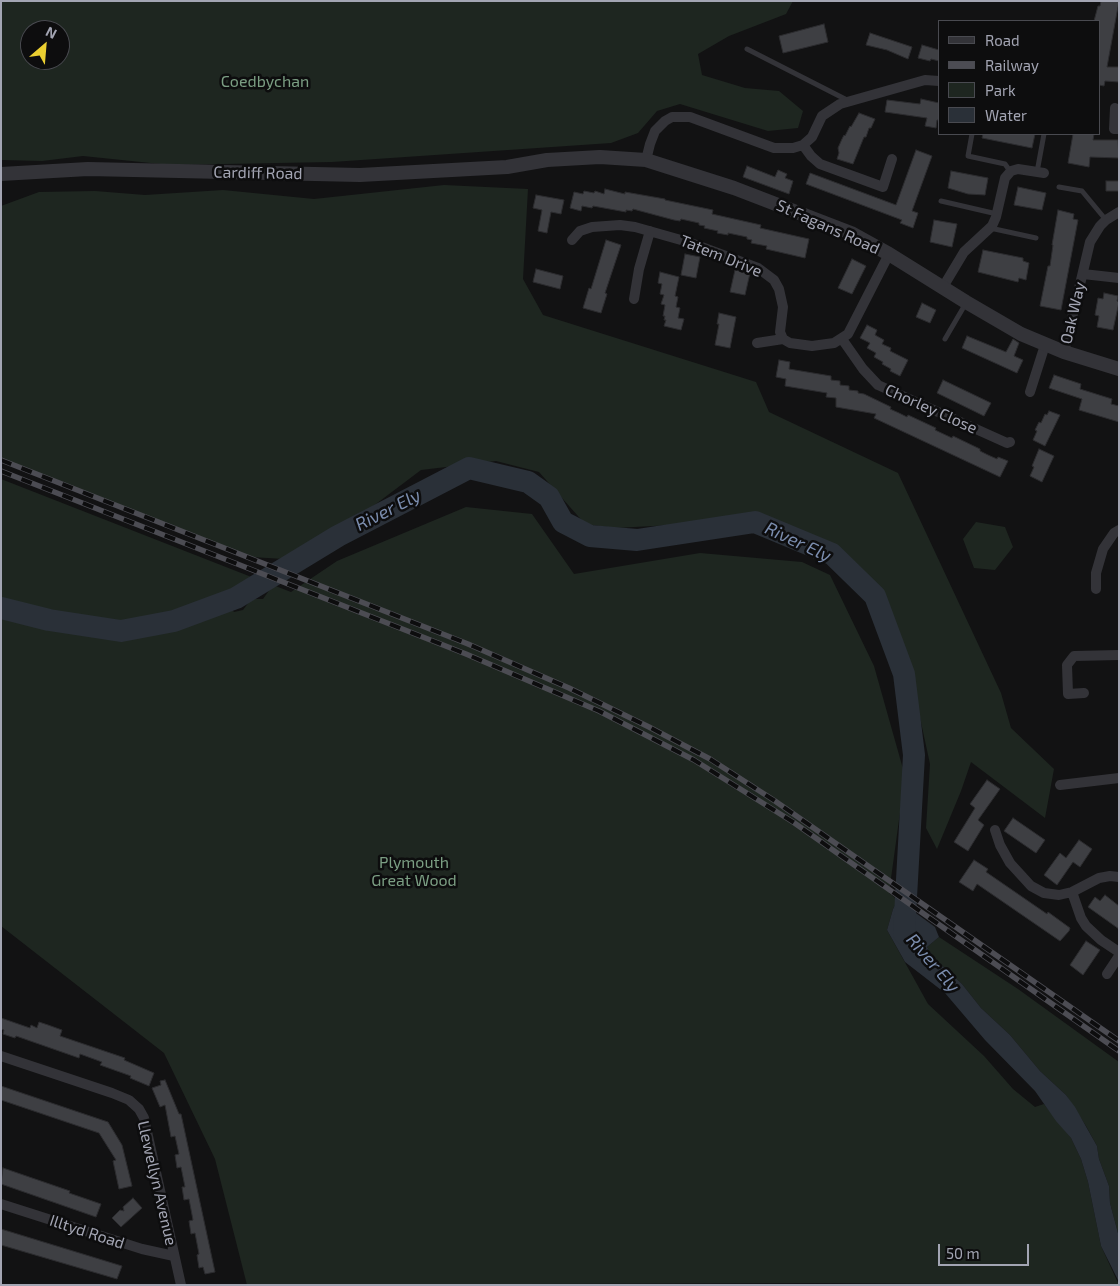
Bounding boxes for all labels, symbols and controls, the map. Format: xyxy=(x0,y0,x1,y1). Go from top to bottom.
north arrow xyxy=(20,20,70,70)
legend xyxy=(938,20,1100,135)
text: N xyxy=(43,22,60,42)
text: Road xyxy=(985,31,1020,49)
text: Railway xyxy=(985,56,1039,74)
park label: Coedbychan xyxy=(221,72,309,92)
text: Park xyxy=(985,81,1016,99)
text: Water xyxy=(985,106,1027,124)
street label: Cardiff Road xyxy=(213,163,303,183)
street label: St Fagans Road xyxy=(773,196,883,258)
street label: Tatem Drive xyxy=(677,231,765,281)
street label: Oak Way xyxy=(1057,280,1089,346)
street label: Chorley Close xyxy=(882,380,980,438)
water label: River Ely xyxy=(352,484,424,536)
water label: River Ely xyxy=(761,517,835,567)
park label: Plymouth Great Wood xyxy=(371,853,457,891)
water label: River Ely xyxy=(902,929,964,997)
street label: Llewellyn Avenue xyxy=(133,1119,181,1247)
street label: Illtyd Road xyxy=(47,1211,127,1253)
scale bar xyxy=(940,1234,1031,1266)
text: 50 m xyxy=(946,1244,980,1262)

